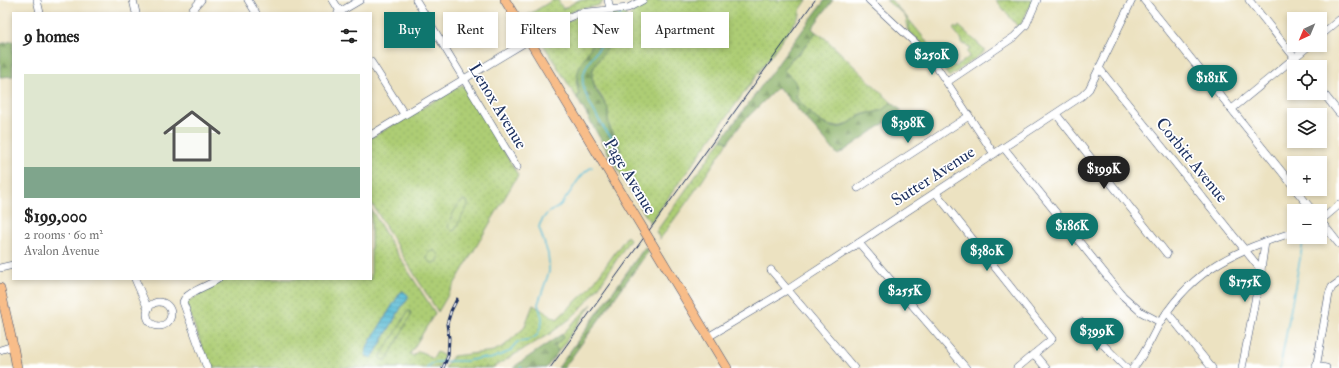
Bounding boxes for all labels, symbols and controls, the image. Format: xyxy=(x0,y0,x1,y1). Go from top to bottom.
chip: Buy xyxy=(384,12,435,48)
chip: Rent xyxy=(443,12,498,48)
chip: Filters xyxy=(506,12,570,48)
chip: New xyxy=(578,12,633,48)
chip: Apartment xyxy=(641,12,729,48)
north arrow xyxy=(1287,12,1327,52)
map controls xyxy=(1287,12,1327,244)
icon: filters xyxy=(338,25,360,47)
text: 9 homes xyxy=(24,26,79,47)
pin: $250K xyxy=(904,42,960,76)
text: $250K xyxy=(914,47,950,63)
street label: Lenox Avenue xyxy=(464,59,532,153)
button: locate xyxy=(1287,60,1327,100)
pin: $181K xyxy=(1184,65,1240,99)
text: $181K xyxy=(1196,70,1228,86)
icon: home xyxy=(156,100,228,172)
button: layers xyxy=(1287,108,1327,148)
pin: $398K xyxy=(880,110,936,144)
street label: Corbitt Avenue xyxy=(1151,113,1233,207)
text: $398K xyxy=(891,115,925,131)
street label: Page Avenue xyxy=(599,134,661,218)
street label: Sutter Avenue xyxy=(887,141,979,211)
pin: $199K xyxy=(1076,156,1132,190)
button: + xyxy=(1287,156,1327,196)
text: $199K xyxy=(1087,161,1121,177)
button: − xyxy=(1287,204,1327,244)
text: $199,000 xyxy=(24,206,87,227)
pin: $186K xyxy=(1044,213,1100,247)
text: $186K xyxy=(1055,218,1089,234)
text: 2 rooms · 60 m² xyxy=(24,227,103,243)
pin: $380K xyxy=(959,238,1015,272)
text: Avalon Avenue xyxy=(24,243,99,259)
text: $380K xyxy=(970,243,1004,259)
pin: $175K xyxy=(1217,269,1273,303)
text: $175K xyxy=(1229,274,1261,290)
pin: $255K xyxy=(877,278,933,312)
text: $255K xyxy=(888,283,922,299)
pin: $399K xyxy=(1069,318,1125,352)
text: $399K xyxy=(1080,323,1114,339)

